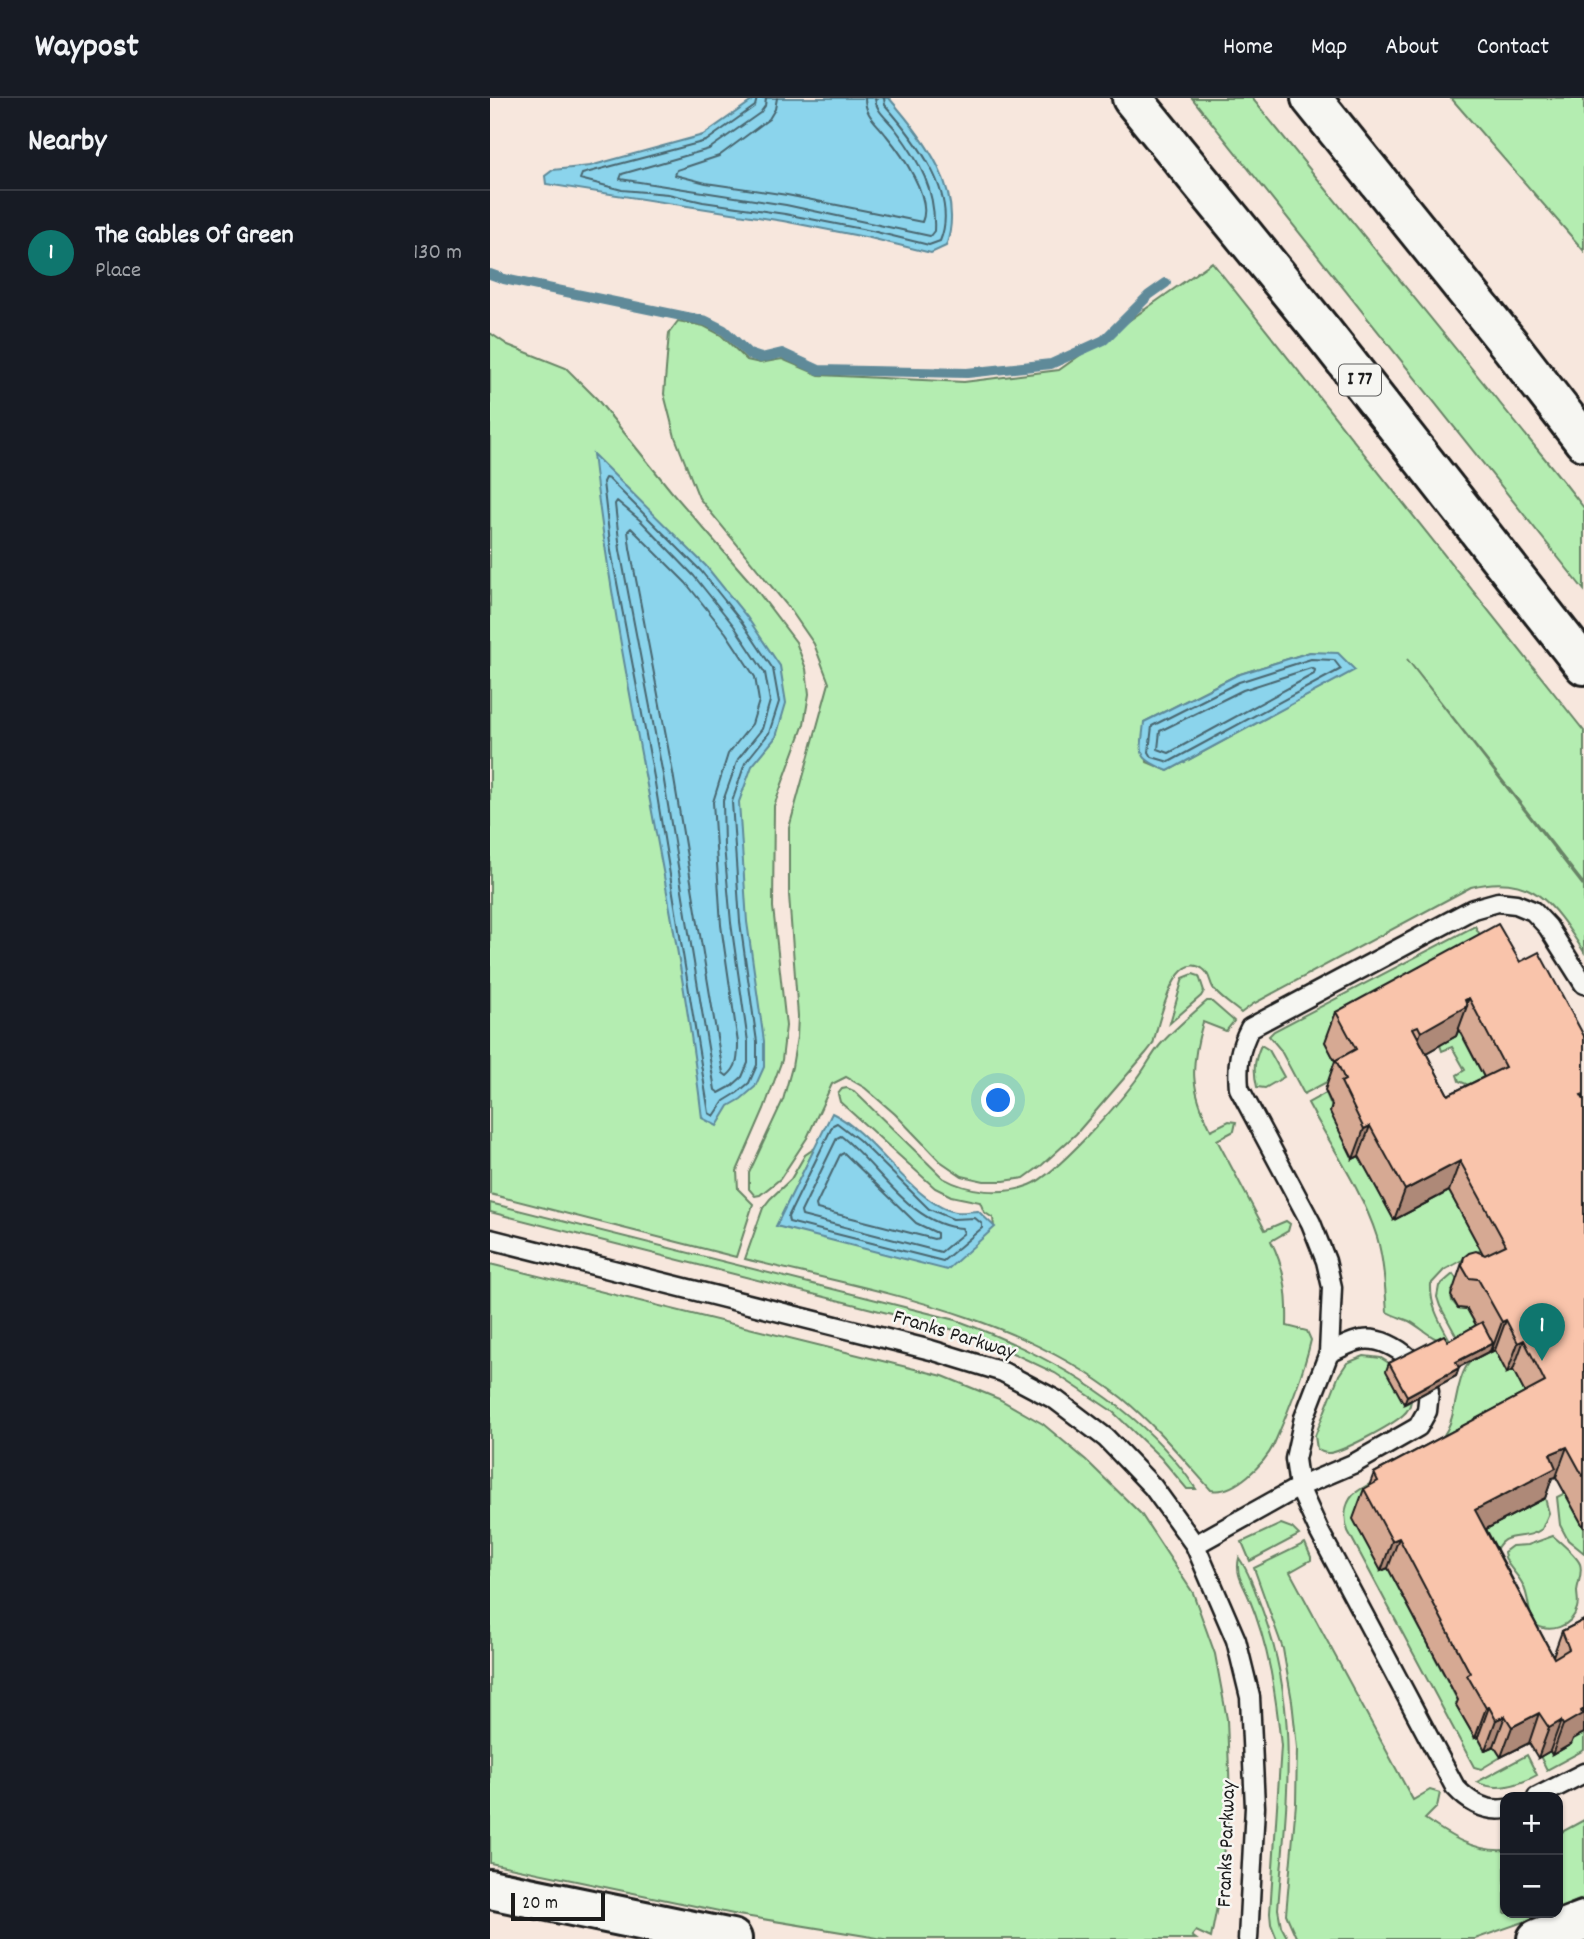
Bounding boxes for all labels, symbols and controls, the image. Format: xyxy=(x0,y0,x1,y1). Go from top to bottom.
text: Waypost xyxy=(35,25,139,72)
text: Home xyxy=(1223,31,1273,65)
text: Map xyxy=(1311,31,1347,65)
text: About xyxy=(1385,31,1439,65)
text: Contact xyxy=(1477,31,1549,65)
text: Nearby xyxy=(28,122,106,165)
text: The Gables Of Green xyxy=(95,218,294,255)
text: 1 xyxy=(48,237,54,270)
text: 130 m xyxy=(413,237,462,270)
text: Place xyxy=(95,255,141,288)
road number: I 77 xyxy=(1339,364,1381,396)
your location xyxy=(981,1083,1015,1117)
street label: Franks Parkway xyxy=(889,1303,1019,1369)
pin: 1 xyxy=(1519,1303,1565,1361)
street label: Franks Parkway xyxy=(1211,1780,1245,1908)
map controls xyxy=(1500,1792,1563,1918)
button: + xyxy=(1500,1792,1563,1855)
button: − xyxy=(1500,1855,1563,1918)
scale bar xyxy=(511,1890,606,1922)
text: 20 m xyxy=(522,1891,558,1918)

